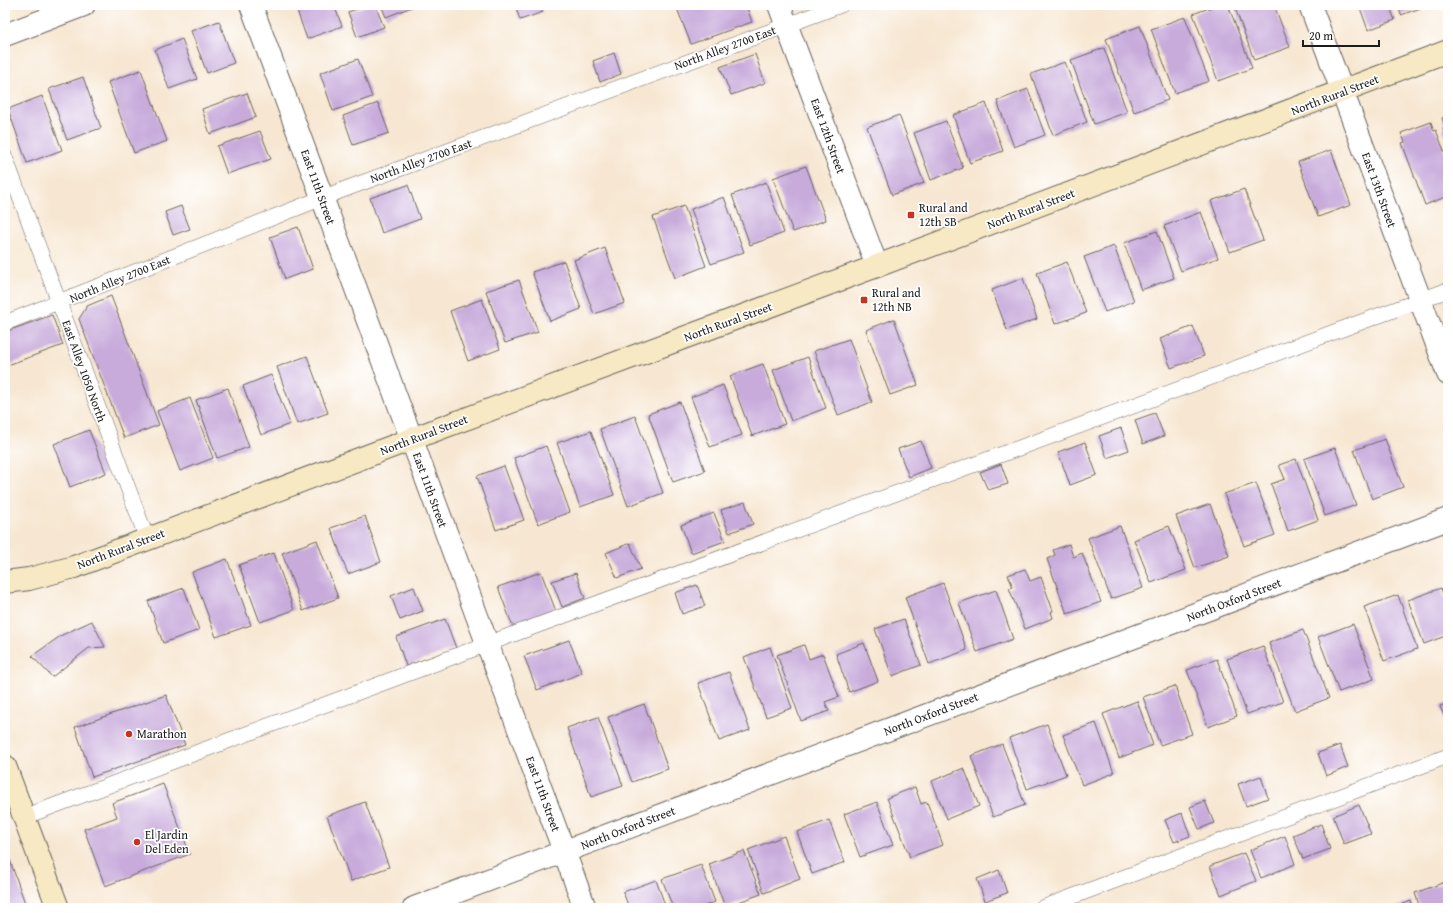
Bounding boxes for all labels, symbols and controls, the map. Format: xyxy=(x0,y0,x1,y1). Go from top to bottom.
street label: North Alley 2700 East xyxy=(672,21,779,74)
scale bar xyxy=(1303,22,1379,48)
text: 20 m xyxy=(1309,27,1333,44)
street label: North Rural Street xyxy=(1288,70,1382,119)
street label: East 12th Street xyxy=(807,96,850,177)
street label: North Alley 2700 East xyxy=(368,134,475,187)
street label: East 11th Street xyxy=(297,147,340,228)
street label: East 13th Street xyxy=(1358,150,1401,231)
street label: North Rural Street xyxy=(984,184,1078,233)
place label: Rural and 12th SB xyxy=(919,199,968,230)
marker: Rural and 12th SB xyxy=(906,210,916,220)
street label: North Alley 2700 East xyxy=(67,250,173,307)
place label: Rural and 12th NB xyxy=(872,284,921,315)
marker: Rural and 12th NB xyxy=(859,295,869,305)
street label: North Rural Street xyxy=(681,297,775,345)
street label: East Alley 1050 North xyxy=(58,318,111,424)
street label: North Rural Street xyxy=(377,410,471,459)
street label: East 11th Street xyxy=(409,450,452,531)
street label: North Rural Street xyxy=(74,524,168,573)
street label: North Oxford Street xyxy=(1184,573,1284,625)
street label: North Oxford Street xyxy=(881,687,981,739)
place label: Marathon xyxy=(137,725,187,742)
marker: Marathon xyxy=(124,729,134,739)
street label: East 11th Street xyxy=(522,754,565,835)
street label: North Oxford Street xyxy=(578,801,678,853)
place label: El Jardin Del Eden xyxy=(145,826,189,857)
marker: El Jardin Del Eden xyxy=(132,837,142,847)

